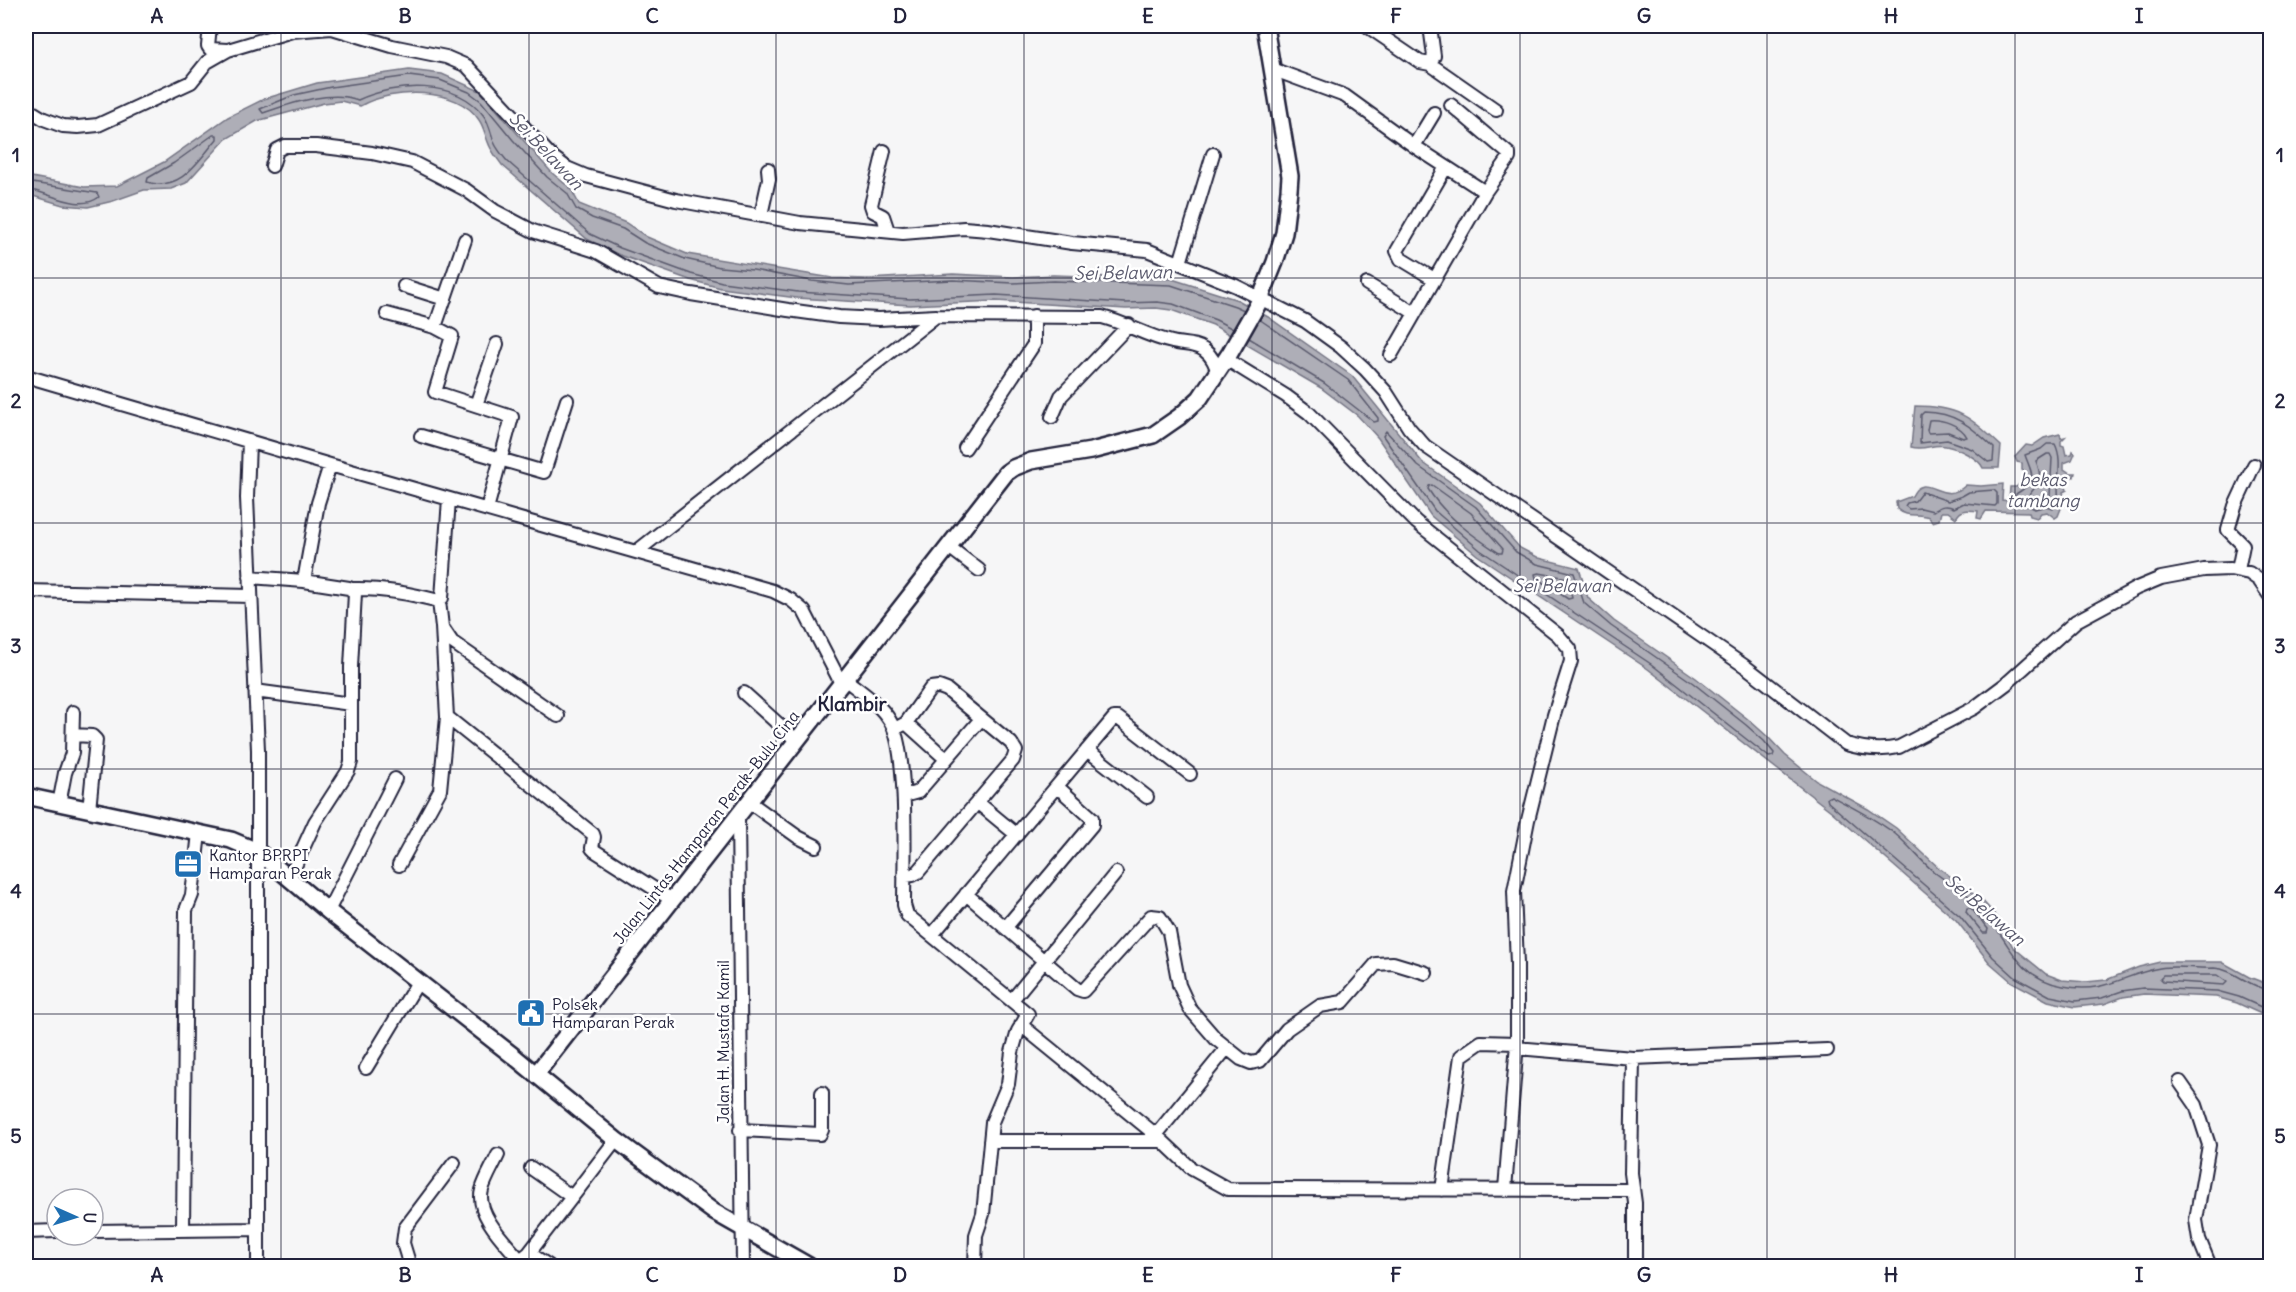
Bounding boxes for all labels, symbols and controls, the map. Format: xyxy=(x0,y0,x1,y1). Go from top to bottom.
text: A xyxy=(151,3,164,28)
text: B xyxy=(398,3,412,28)
text: C xyxy=(645,3,659,28)
text: D xyxy=(893,3,907,28)
text: E xyxy=(1142,3,1154,28)
text: F xyxy=(1390,3,1402,28)
text: G xyxy=(1637,3,1651,28)
text: H xyxy=(1884,3,1898,28)
text: I xyxy=(2135,3,2144,28)
water label: Sei Belawan xyxy=(504,107,589,195)
text: 1 xyxy=(12,142,20,167)
text: 1 xyxy=(2276,142,2284,167)
water label: Sei Belawan xyxy=(1073,260,1173,285)
text: 2 xyxy=(11,388,22,413)
text: 2 xyxy=(2275,388,2286,413)
water label: bekas tambang xyxy=(2007,468,2081,512)
water label: Sei Belawan xyxy=(1513,574,1612,597)
text: 3 xyxy=(10,633,22,658)
text: 3 xyxy=(2274,633,2286,658)
district label: Klambir xyxy=(817,691,888,716)
street label: Jalan Lintas Hamparan Perak–Bulu Cina xyxy=(609,706,803,948)
place label: Kantor BPRPI Hamparan Perak xyxy=(209,845,332,883)
office icon: Kantor BPRPI Hamparan Perak xyxy=(172,848,204,880)
water label: Sei Belawan xyxy=(1941,869,2031,951)
text: 4 xyxy=(10,878,22,903)
text: 4 xyxy=(2274,878,2286,903)
street label: Jalan H. Mustafa Kamil xyxy=(713,960,733,1124)
place label: Polsek Hamparan Perak xyxy=(552,994,675,1032)
public building icon: Polsek Hamparan Perak xyxy=(515,997,547,1029)
text: 5 xyxy=(10,1123,22,1148)
text: 5 xyxy=(2274,1123,2286,1148)
north arrow xyxy=(45,1187,105,1247)
text: U xyxy=(80,1212,100,1224)
text: A xyxy=(151,1262,164,1287)
text: B xyxy=(398,1262,412,1287)
text: C xyxy=(645,1262,659,1287)
text: D xyxy=(893,1262,907,1287)
text: E xyxy=(1142,1262,1154,1287)
text: F xyxy=(1390,1262,1402,1287)
text: G xyxy=(1637,1262,1651,1287)
text: H xyxy=(1884,1262,1898,1287)
text: I xyxy=(2135,1262,2144,1287)

